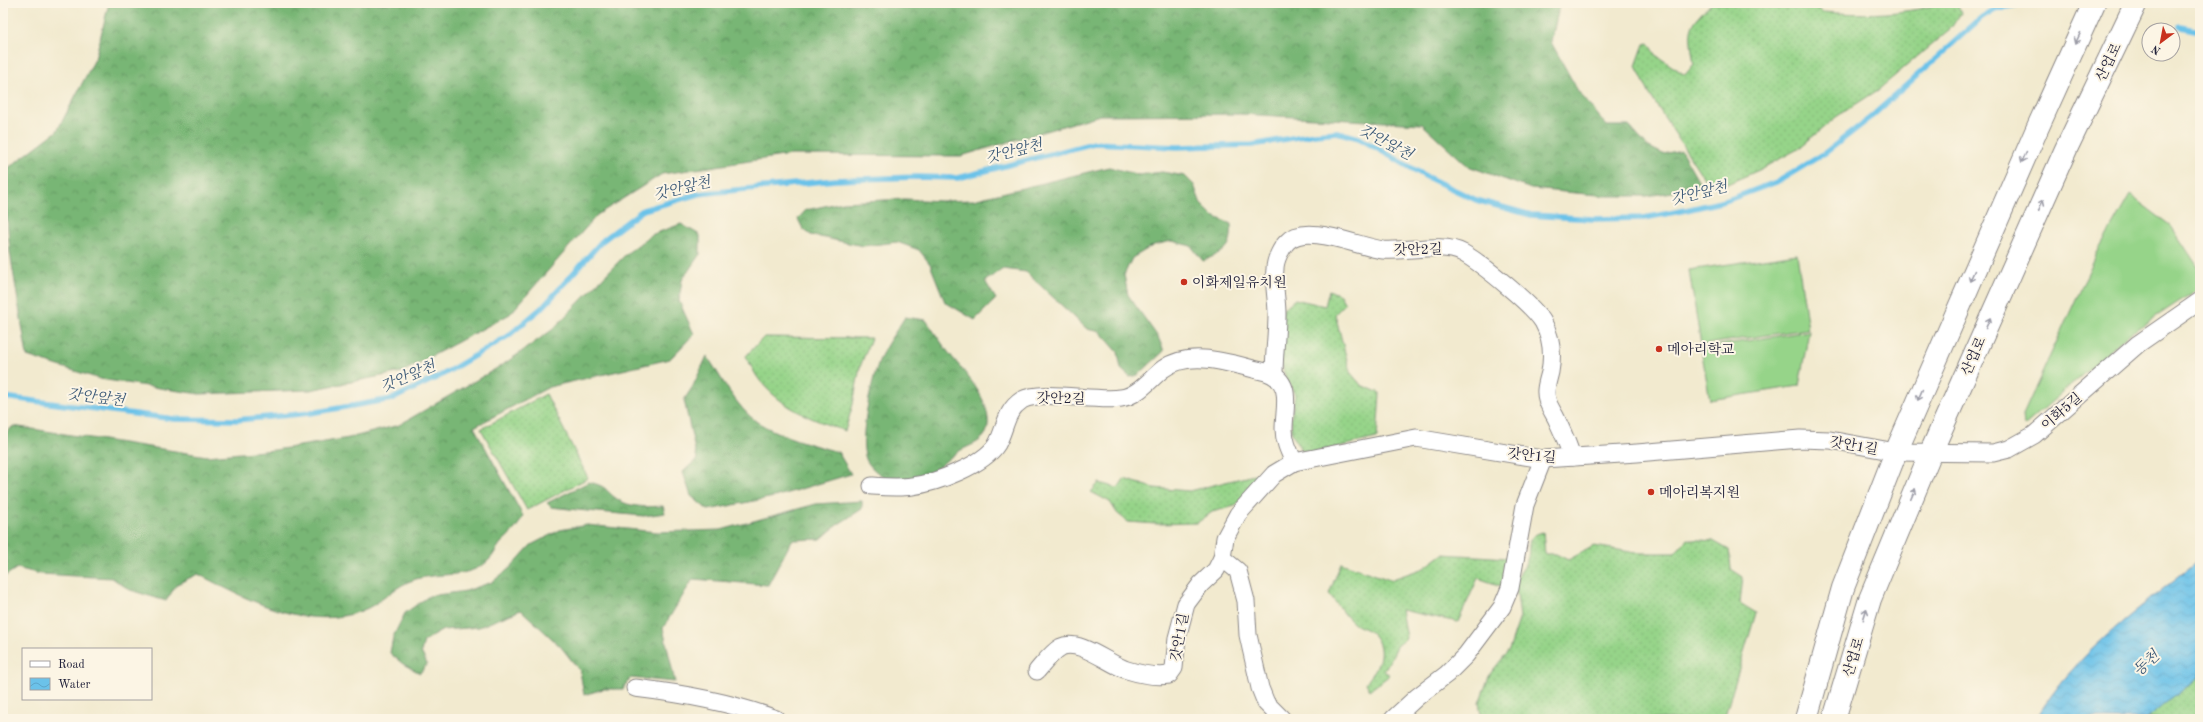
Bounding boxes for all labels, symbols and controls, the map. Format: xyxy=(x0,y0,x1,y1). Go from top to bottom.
north arrow xyxy=(2141,22,2181,62)
one-way arrow xyxy=(2074,32,2081,44)
street label: 산업로 xyxy=(2093,40,2124,84)
text: N xyxy=(2150,42,2163,56)
water label: 갓안앞천 xyxy=(1356,121,1417,164)
water label: 갓안앞천 xyxy=(984,136,1046,167)
one-way arrow xyxy=(2020,150,2028,162)
water label: 갓안앞천 xyxy=(652,173,714,203)
water label: 갓안앞천 xyxy=(1669,178,1731,209)
one-way arrow xyxy=(2038,199,2045,211)
street label: 갓안2길 xyxy=(1394,242,1442,257)
one-way arrow xyxy=(1968,269,1975,281)
place label: 이화제일유치원 xyxy=(1192,275,1287,290)
marker: 이화제일유치원 xyxy=(1179,277,1189,287)
one-way arrow xyxy=(1985,318,1992,330)
street label: 산업로 xyxy=(1958,334,1989,378)
place label: 메아리학교 xyxy=(1667,342,1735,357)
marker: 메아리학교 xyxy=(1654,344,1664,354)
water label: 갓안앞천 xyxy=(378,357,440,396)
water label: 갓안앞천 xyxy=(66,386,127,410)
one-way arrow xyxy=(1916,388,1923,400)
street label: 이화5길 xyxy=(2038,390,2085,433)
street label: 갓안2길 xyxy=(1037,391,1085,406)
street label: 갓안1길 xyxy=(1829,434,1879,457)
street label: 갓안1길 xyxy=(1507,446,1557,465)
place label: 메아리복지원 xyxy=(1659,485,1740,500)
marker: 메아리복지원 xyxy=(1646,487,1656,497)
one-way arrow xyxy=(1910,488,1918,500)
one-way arrow xyxy=(1862,608,1869,621)
street label: 갓안1길 xyxy=(1168,612,1191,662)
street label: 산업로 xyxy=(1840,635,1867,679)
water label: 동천 xyxy=(2130,646,2164,679)
legend xyxy=(22,648,152,700)
text: Road xyxy=(58,659,85,671)
text: Water xyxy=(58,679,91,691)

